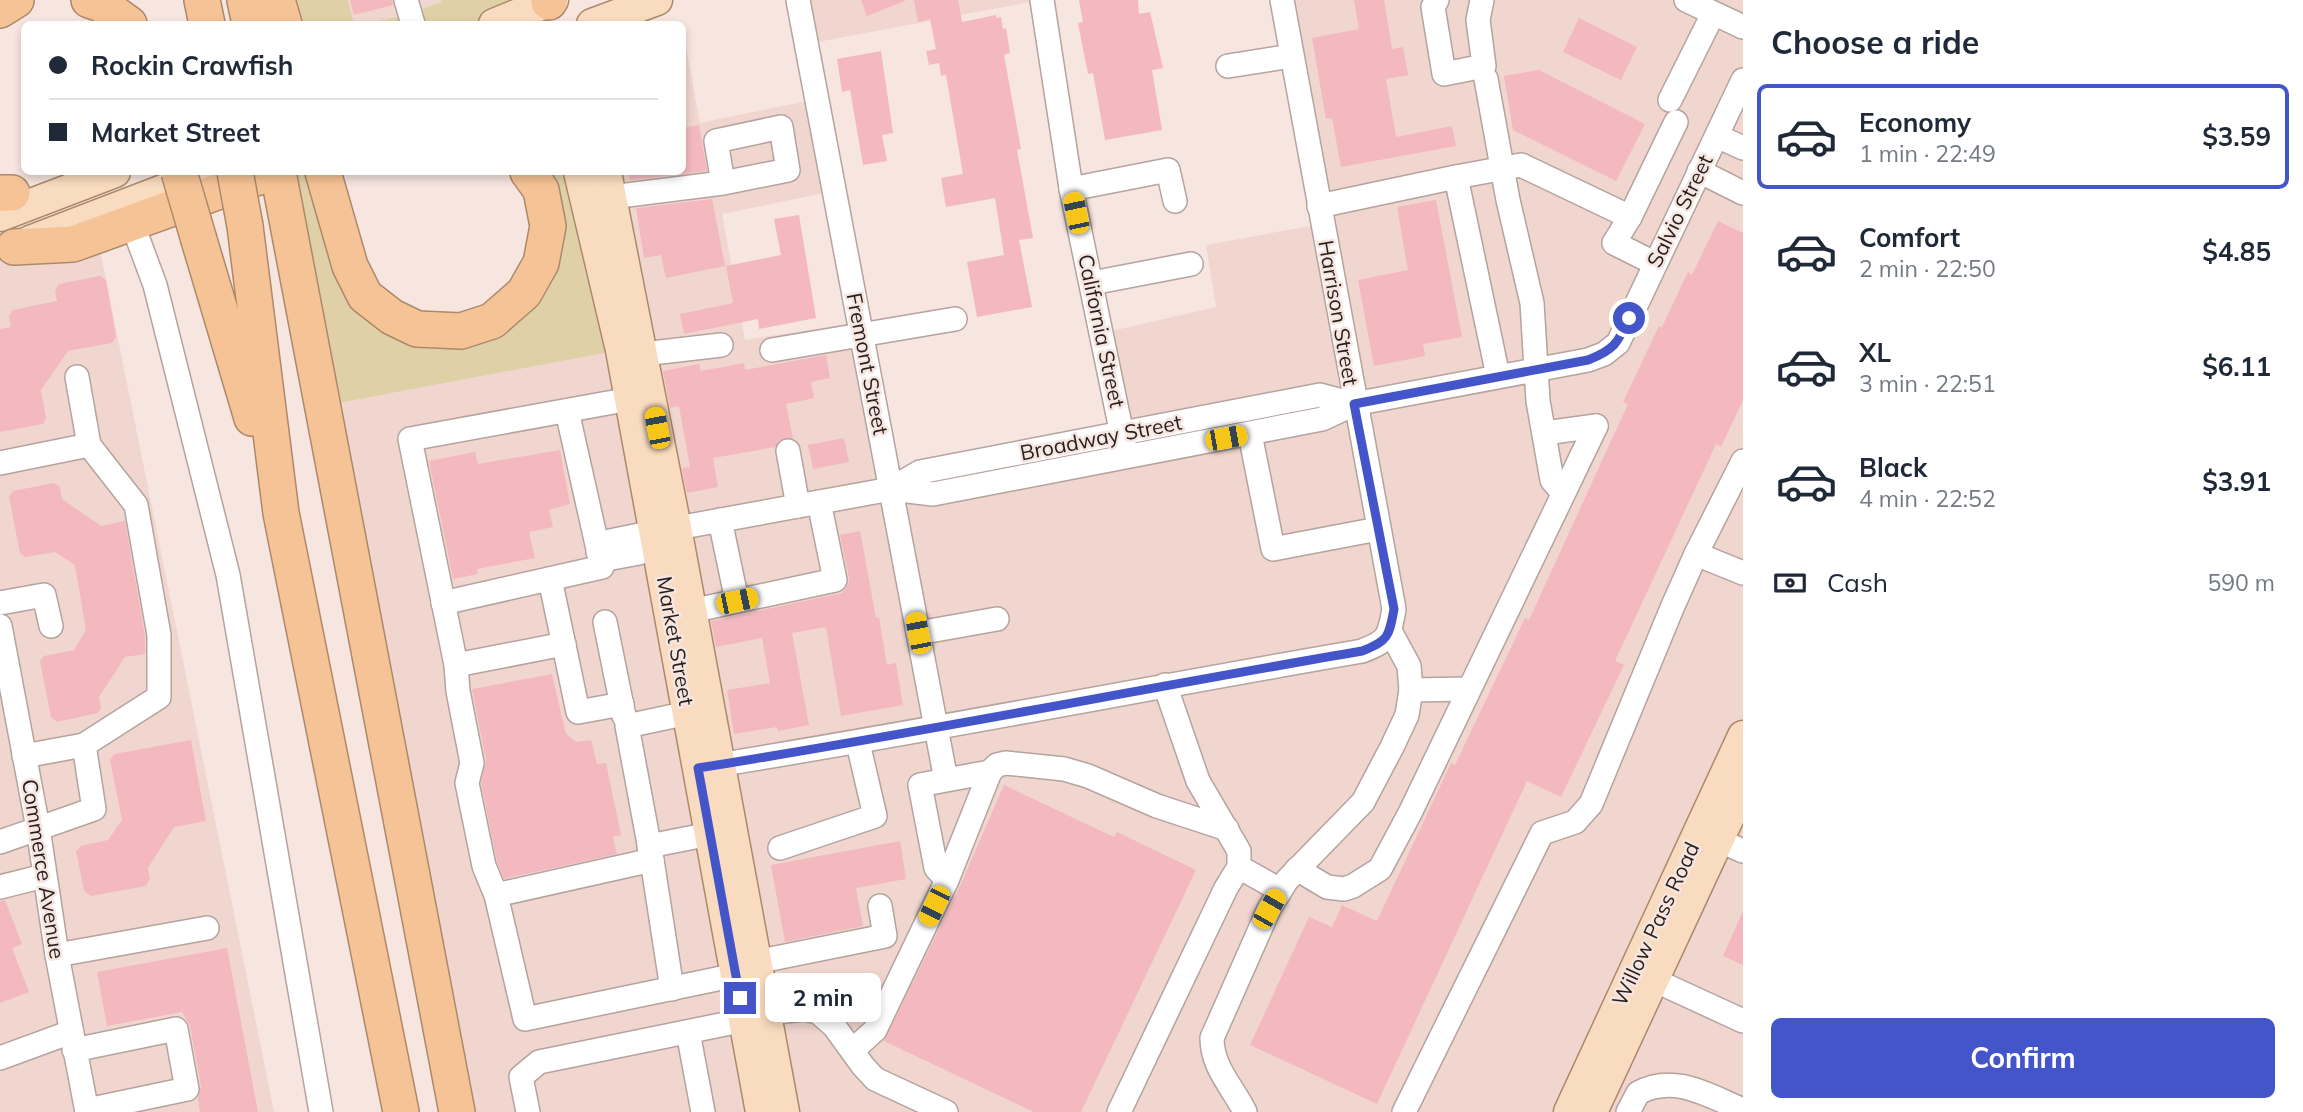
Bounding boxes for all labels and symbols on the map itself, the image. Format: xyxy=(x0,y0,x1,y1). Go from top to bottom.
street label: Salvio Street xyxy=(1641,150,1718,271)
car xyxy=(1062,190,1091,236)
street label: Harrison Street xyxy=(1313,238,1365,388)
street label: California Street xyxy=(1073,252,1131,410)
street label: Fremont Street xyxy=(841,291,894,437)
route start xyxy=(1613,302,1645,334)
car xyxy=(643,405,672,451)
street label: Broadway Street xyxy=(1018,409,1184,465)
car xyxy=(1204,424,1249,452)
street label: Market Street xyxy=(652,574,700,708)
car xyxy=(715,586,760,616)
car xyxy=(904,610,933,656)
street label: Commerce Avenue xyxy=(17,777,71,961)
street label: Willow Pass Road xyxy=(1606,838,1704,1009)
car xyxy=(916,883,953,929)
car xyxy=(1250,886,1289,932)
callout: 2 min xyxy=(764,974,880,1023)
route end xyxy=(724,982,756,1014)

